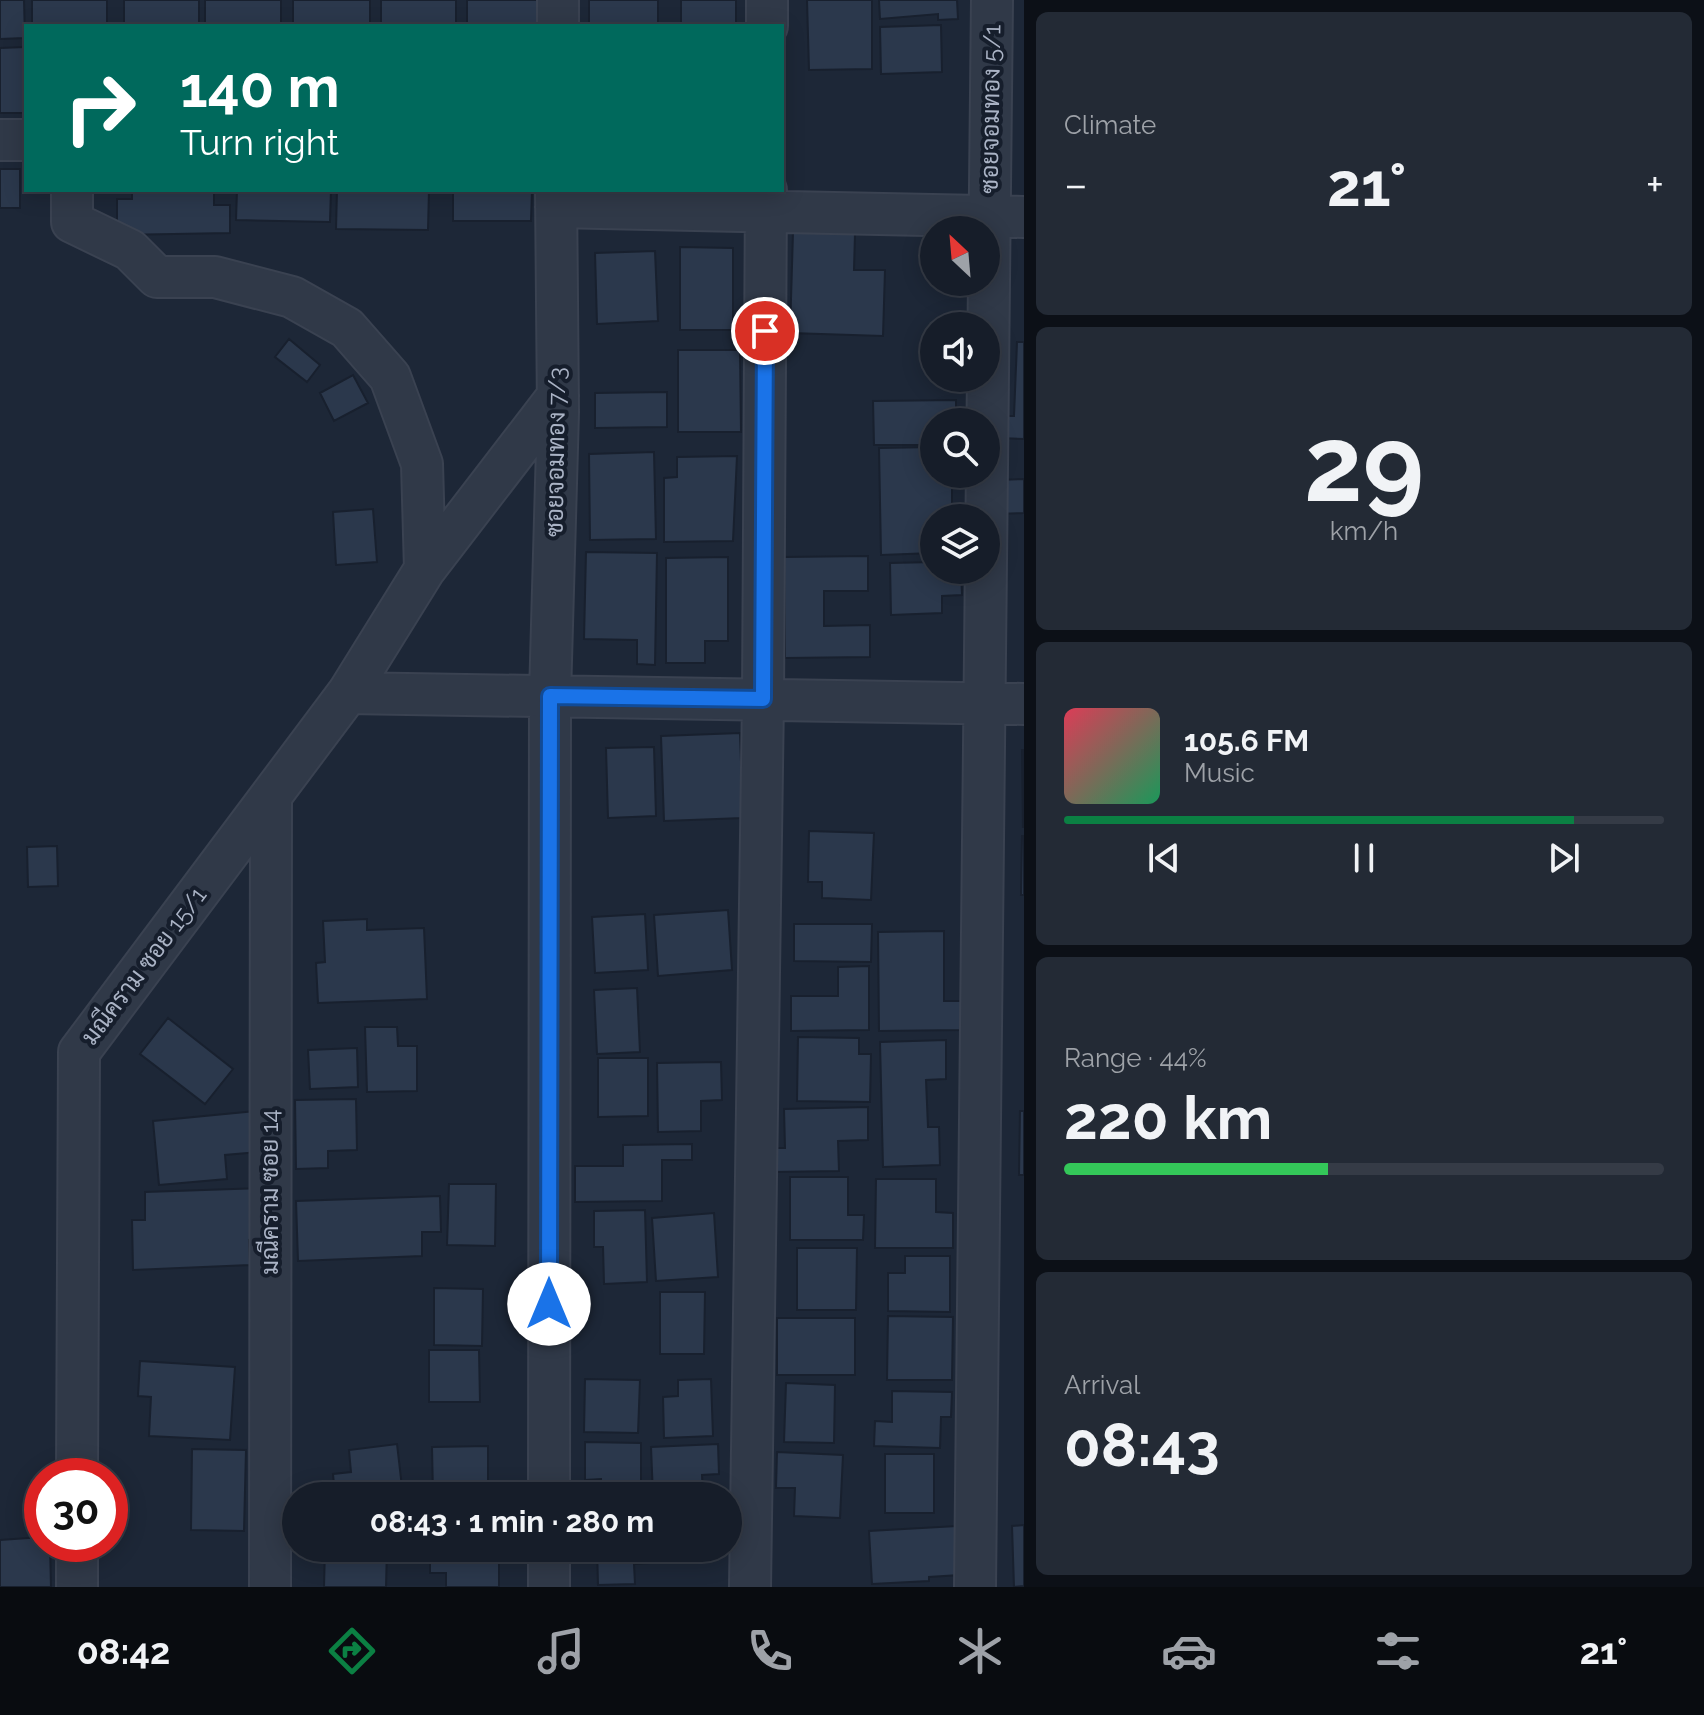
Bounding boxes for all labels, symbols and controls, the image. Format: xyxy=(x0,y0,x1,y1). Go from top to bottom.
street label: ซอยจอมทอง 5/1 xyxy=(975,24,1006,194)
text: 140 m xyxy=(180,54,340,120)
icon: right xyxy=(48,56,152,160)
text: Climate xyxy=(1064,110,1156,140)
text: Turn right xyxy=(180,121,339,163)
text: 21° xyxy=(1327,150,1406,220)
text: − xyxy=(1064,159,1088,210)
text: + xyxy=(1646,159,1664,210)
north arrow xyxy=(920,216,1000,296)
map controls xyxy=(920,216,1000,584)
pin xyxy=(731,297,799,365)
icon: arrive xyxy=(743,309,787,353)
button: sound xyxy=(920,312,1000,392)
street label: ซอยจอมทอง 7/3 xyxy=(540,367,571,537)
text: 29 xyxy=(1304,403,1424,525)
button: search xyxy=(920,408,1000,488)
button: layers xyxy=(920,504,1000,584)
text: km/h xyxy=(1330,516,1398,546)
text: 105.6 FM xyxy=(1184,723,1309,758)
text: Music xyxy=(1184,758,1255,788)
icon: previous xyxy=(1142,836,1186,880)
icon: pause xyxy=(1342,836,1386,880)
icon: next xyxy=(1542,836,1586,880)
street label: มณีคราม ซอย 15/1 xyxy=(75,881,212,1050)
text: Range · 44% xyxy=(1064,1043,1207,1073)
text: 220 km xyxy=(1064,1083,1272,1153)
street label: มณีคราม ซอย 14 xyxy=(255,1109,284,1275)
position arrow xyxy=(507,1262,591,1346)
text: Arrival xyxy=(1064,1370,1140,1400)
text: 08:43 xyxy=(1064,1410,1220,1480)
speed limit sign: 30 xyxy=(24,1458,128,1562)
text: 08:43 · 1 min · 280 m xyxy=(370,1504,654,1539)
icon: directions xyxy=(324,1623,380,1679)
icon: music xyxy=(533,1623,589,1679)
icon: phone xyxy=(742,1623,798,1679)
icon: climate xyxy=(952,1623,1008,1679)
icon: car xyxy=(1161,1623,1217,1679)
icon: filters xyxy=(1370,1623,1426,1679)
text: 08:42 xyxy=(77,1630,170,1672)
text: 21° xyxy=(1580,1630,1627,1672)

